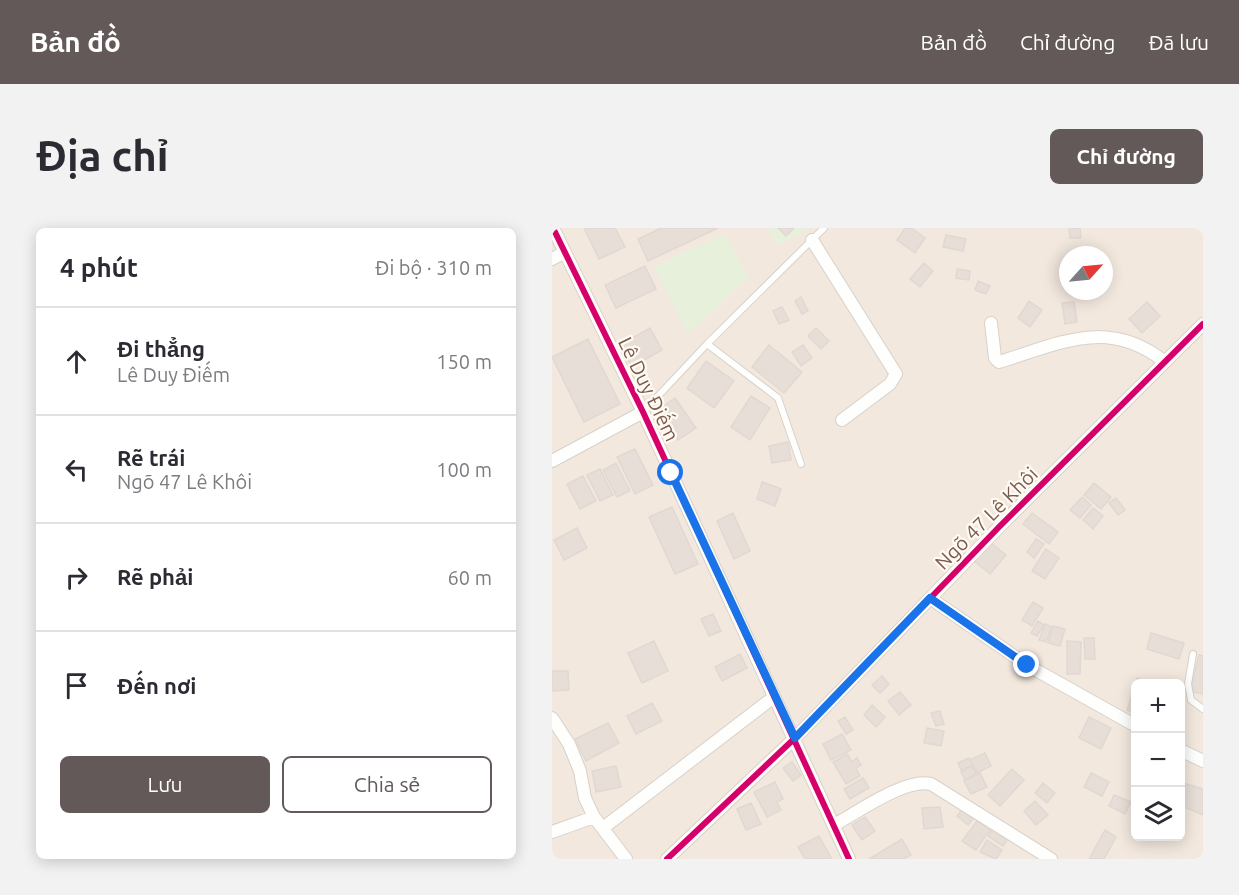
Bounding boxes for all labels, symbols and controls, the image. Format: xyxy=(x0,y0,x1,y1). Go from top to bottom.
text: Bản đồ xyxy=(30,26,121,57)
text: Bản đồ xyxy=(921,30,987,54)
text: Chỉ đường xyxy=(1020,30,1115,54)
text: Đã lưu xyxy=(1148,30,1209,54)
button: Chỉ đường xyxy=(1050,129,1203,184)
text: Địa chỉ xyxy=(36,132,168,179)
north arrow xyxy=(1059,246,1113,300)
text: 4 phút xyxy=(60,253,138,282)
text: Đi bộ · 310 m xyxy=(375,256,492,279)
street label: Lê Duy Điếm xyxy=(614,332,687,445)
text: Đi thẳng xyxy=(117,336,205,361)
icon: ahead xyxy=(60,345,93,378)
text: 150 m xyxy=(436,350,492,373)
text: Lê Duy Điếm xyxy=(117,363,230,386)
text: Rẽ trái xyxy=(117,445,185,470)
icon: left xyxy=(60,453,93,486)
text: 100 m xyxy=(436,458,492,481)
route start xyxy=(657,459,683,485)
street label: Ngõ 47 Lê Khôi xyxy=(930,462,1042,574)
text: Ngõ 47 Lê Khôi xyxy=(117,470,252,493)
icon: right xyxy=(60,561,93,594)
text: Rẽ phải xyxy=(117,564,193,589)
text: 60 m xyxy=(448,566,492,589)
route end xyxy=(1013,651,1039,677)
icon: arrive xyxy=(60,669,93,702)
text: Đến nơi xyxy=(117,673,196,698)
map controls xyxy=(1131,679,1185,841)
button: + xyxy=(1131,679,1185,733)
button: − xyxy=(1131,733,1185,787)
button: Lưu xyxy=(60,756,270,813)
button: Chia sẻ xyxy=(282,756,492,813)
button: layers xyxy=(1131,787,1185,841)

